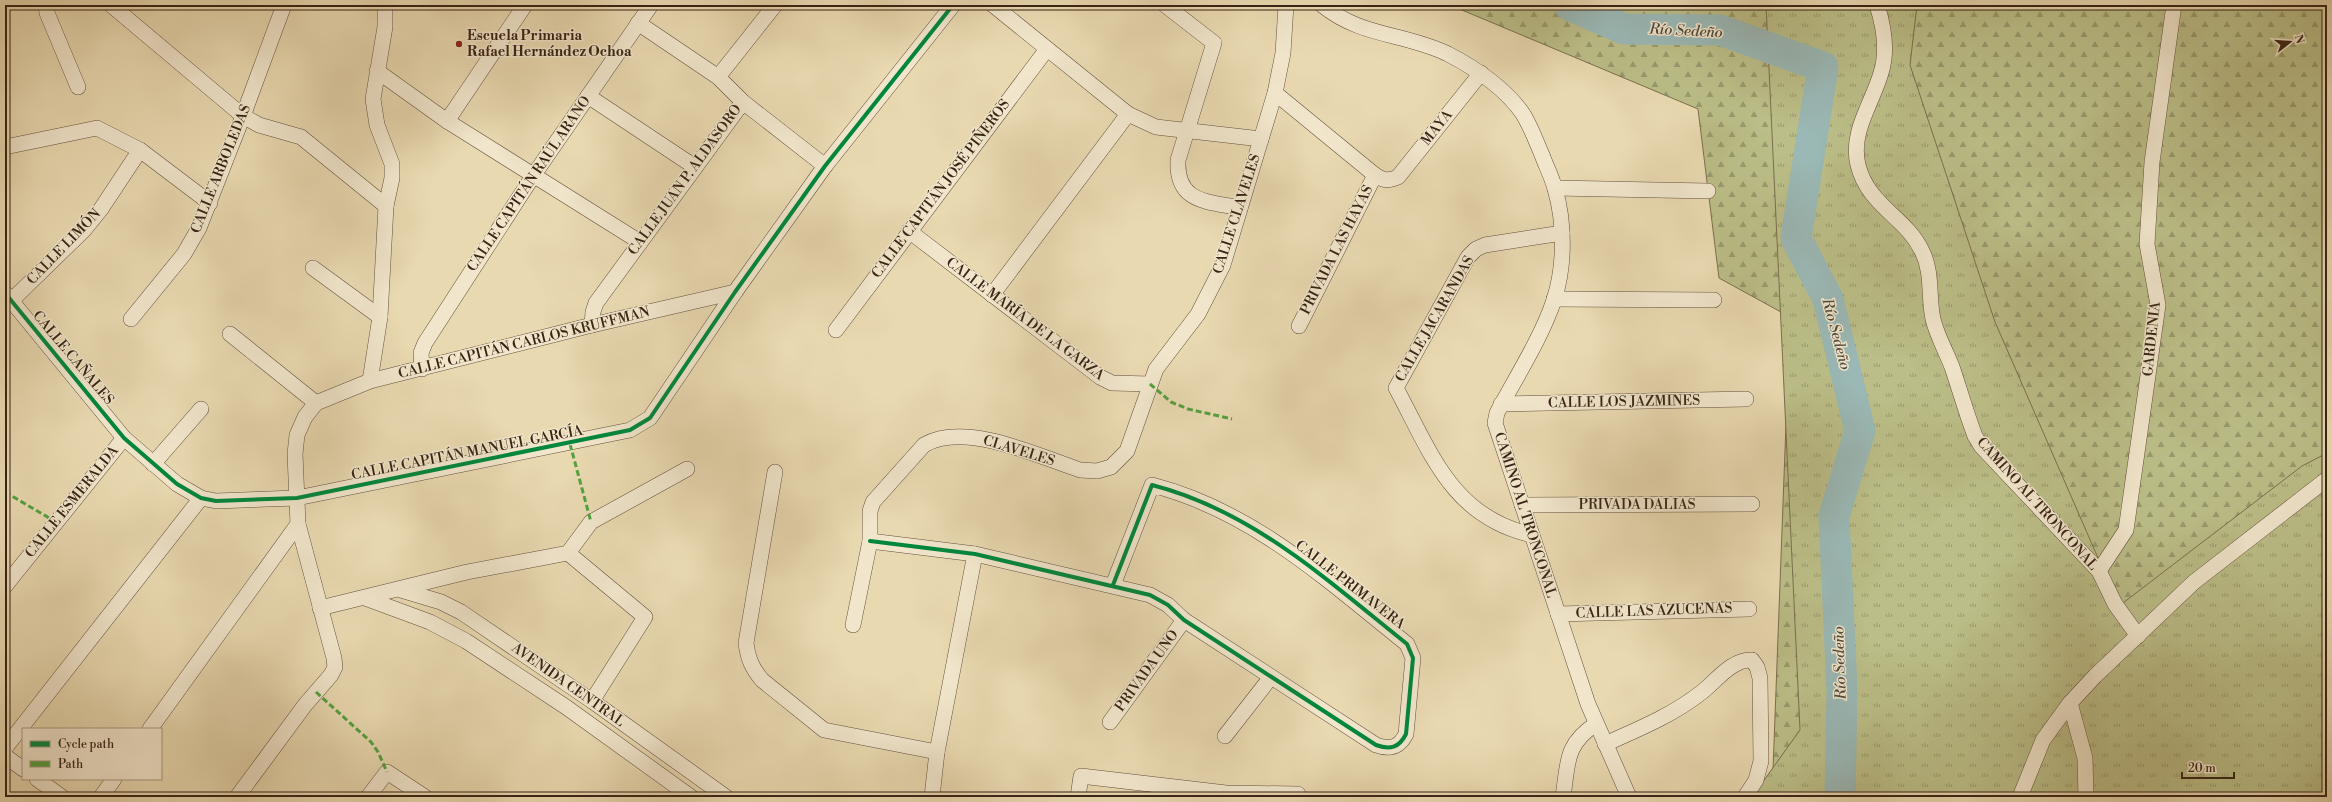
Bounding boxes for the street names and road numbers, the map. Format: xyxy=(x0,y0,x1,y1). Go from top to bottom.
street label: CALLE CAPITÁN RAÚL ARANO xyxy=(462,91,595,275)
street label: CALLE CAPITÁN JOSÉ PIÑEROS xyxy=(866,95,1014,282)
street label: CALLE JUAN P. ALDASORO xyxy=(624,101,746,259)
street label: CALLE ARBOLEDAS xyxy=(187,102,255,236)
street label: MAYA xyxy=(1417,106,1457,149)
street label: CALLE CLAVELES xyxy=(1209,152,1265,276)
street label: PRIVADA LAS HAYAS xyxy=(1297,182,1377,318)
street label: CALLE LIMÓN xyxy=(22,203,105,289)
street label: CALLE MARÍA DE LA GARZA xyxy=(942,252,1109,385)
street label: CALLE JACARANDAS xyxy=(1392,253,1478,385)
street label: GARDENIA xyxy=(2139,300,2165,377)
street label: CALLE CAPITÁN CARLOS KRUFFMAN xyxy=(396,301,652,383)
street label: CALLE CAÑALES xyxy=(28,306,119,409)
street label: CALLE LOS JAZMINES xyxy=(1548,392,1700,412)
street label: CALLE CAPITÁN MANUEL GARCÍA xyxy=(349,420,585,484)
street label: CAMINO AL TRONCONAL xyxy=(1490,430,1560,600)
street label: CLAVELES xyxy=(981,432,1057,470)
street label: CAMINO AL TRONCONAL xyxy=(1972,434,2102,574)
street label: CALLE ESMERALDA xyxy=(21,442,123,562)
street label: PRIVADA DALIAS xyxy=(1578,496,1696,514)
street label: CALLE PRIMAVERA xyxy=(1292,537,1409,634)
street label: CALLE LAS AZUCENAS xyxy=(1575,599,1733,623)
street label: PRIVADA UNO xyxy=(1111,627,1183,715)
street label: AVENIDA CENTRAL xyxy=(507,639,628,731)

